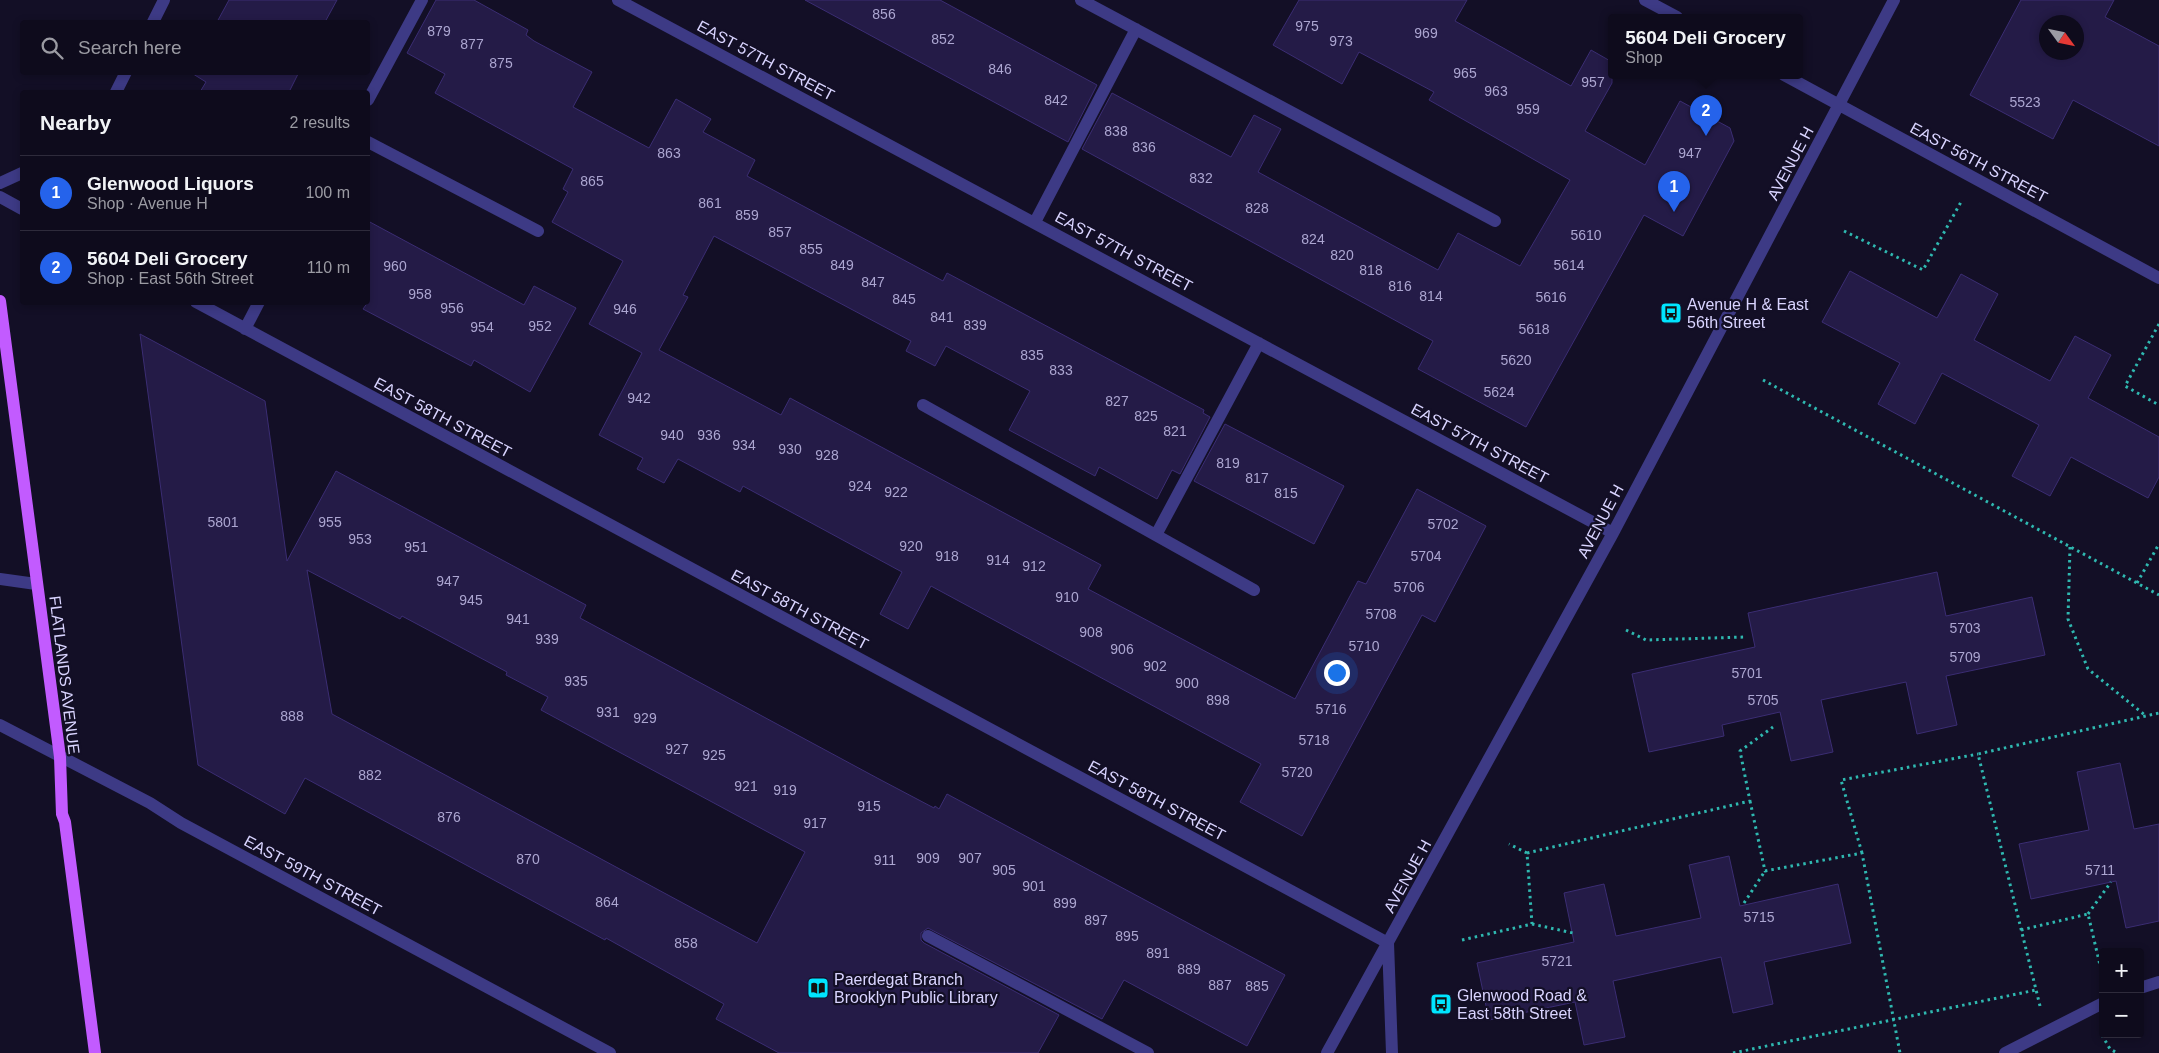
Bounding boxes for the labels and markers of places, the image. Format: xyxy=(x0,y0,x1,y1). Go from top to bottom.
pin: 2 xyxy=(1690,95,1722,136)
pin: 1 xyxy=(1658,171,1690,212)
place label: Avenue H & East 56th Street xyxy=(1687,296,1809,331)
bus stop icon: Avenue H & East 56th Street xyxy=(1659,301,1683,325)
place label: Paerdegat Branch Brooklyn Public Library xyxy=(834,971,998,1006)
library icon: Paerdegat Branch Brooklyn Public Library xyxy=(806,976,830,1000)
place label: Glenwood Road & East 58th Street xyxy=(1457,987,1587,1022)
bus stop icon: Glenwood Road & East 58th Street xyxy=(1429,992,1453,1016)

